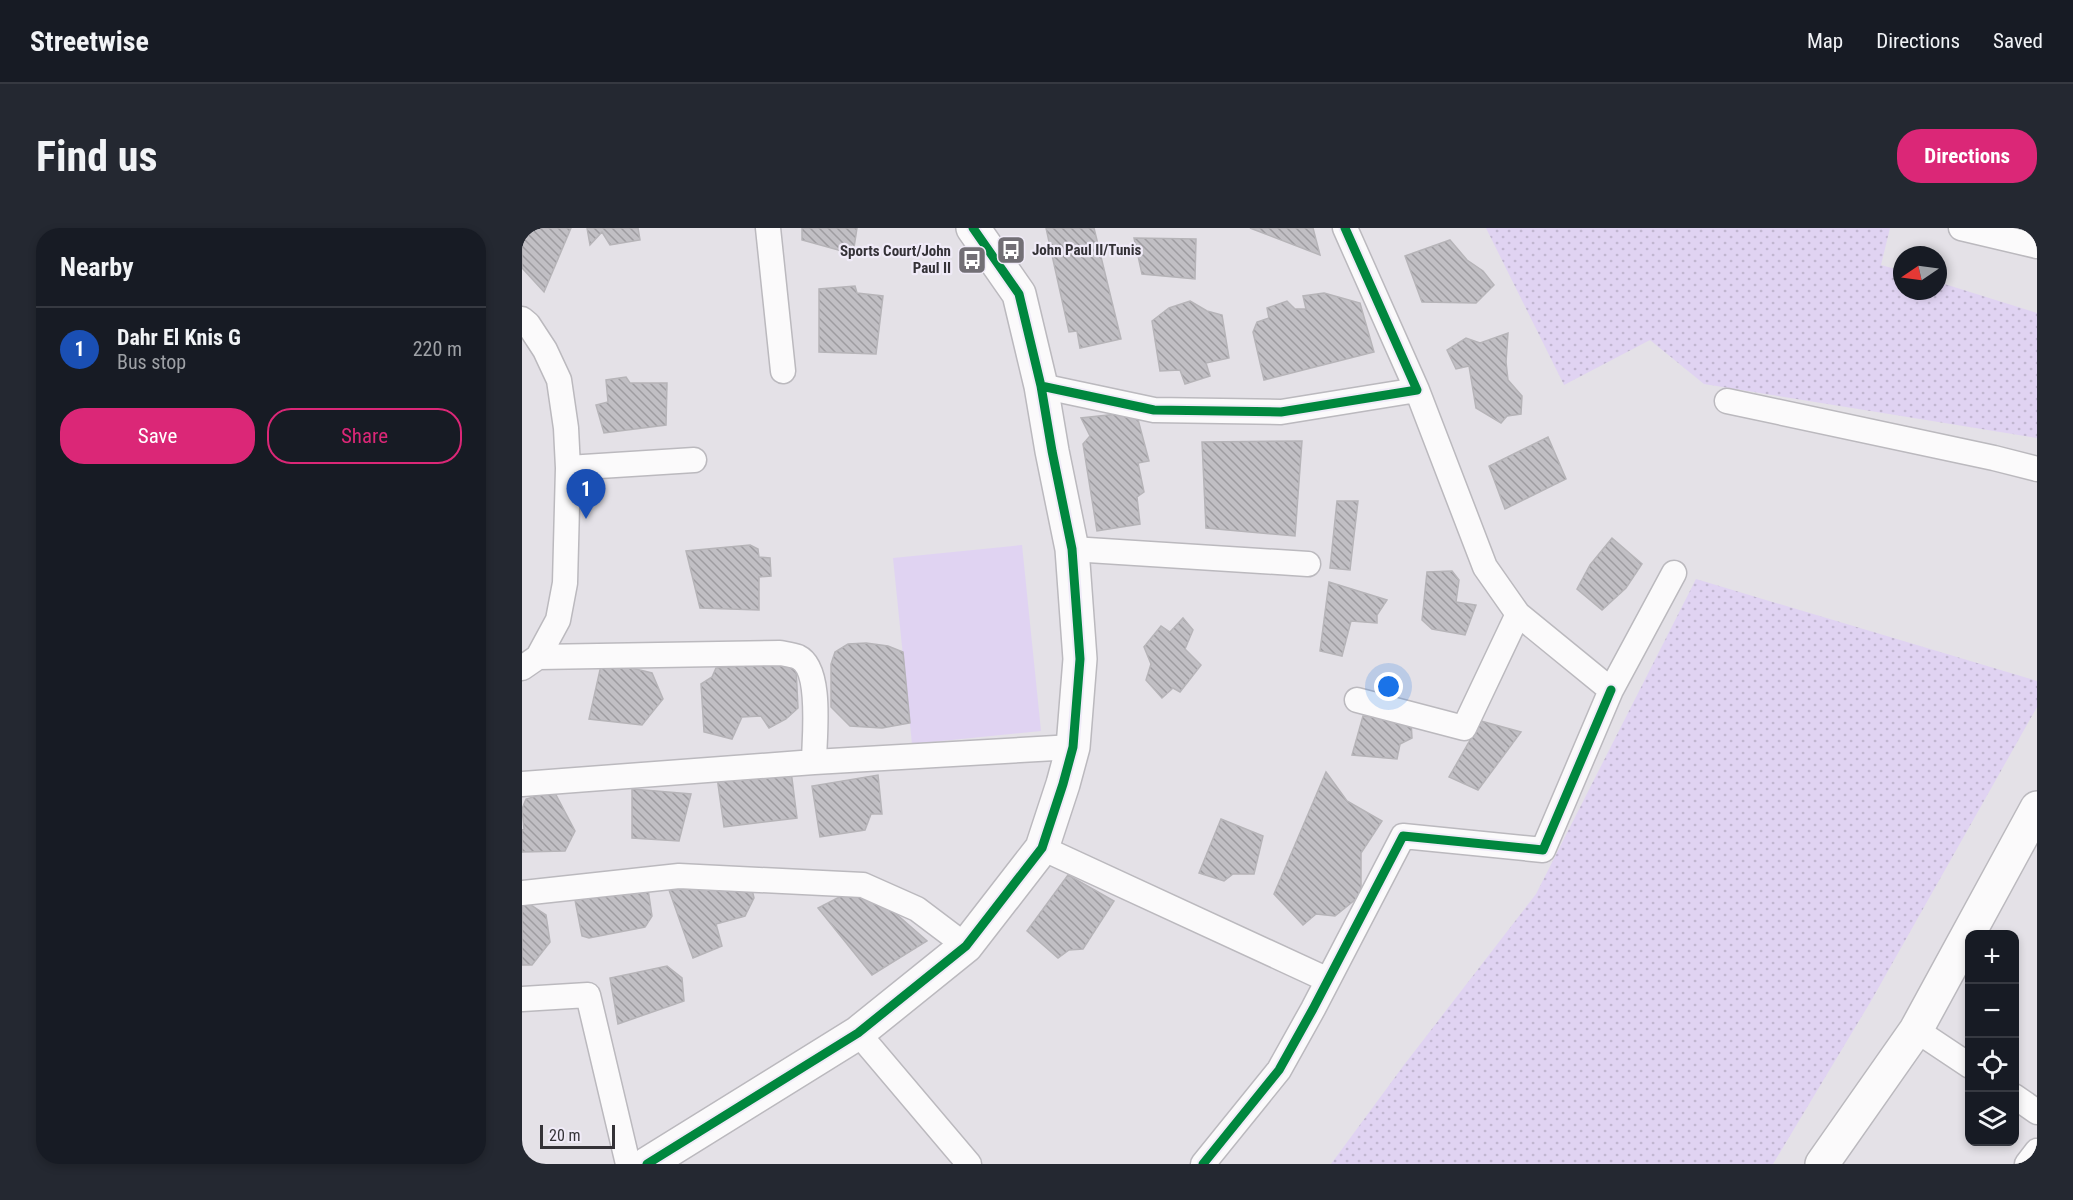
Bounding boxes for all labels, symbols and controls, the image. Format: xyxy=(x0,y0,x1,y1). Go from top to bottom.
text: Streetwise xyxy=(30,25,149,58)
text: Map xyxy=(1807,29,1843,53)
text: Directions xyxy=(1876,29,1960,53)
text: Saved xyxy=(1993,29,2043,53)
button: Directions xyxy=(1897,129,2037,183)
text: Find us xyxy=(36,132,157,181)
bus stop icon: John Paul II/Tunis xyxy=(995,234,1027,266)
place label: John Paul II/Tunis xyxy=(1032,241,1141,259)
place label: Sports Court/John Paul II xyxy=(840,242,951,277)
bus stop icon: Sports Court/John Paul II xyxy=(956,244,988,276)
north arrow xyxy=(1893,246,1947,300)
text: Nearby xyxy=(60,252,134,282)
text: Dahr El Knis G xyxy=(117,325,241,350)
text: 1 xyxy=(74,337,85,361)
text: 220 m xyxy=(413,337,462,361)
text: Bus stop xyxy=(117,350,186,374)
button: Save xyxy=(60,408,255,464)
button: Share xyxy=(267,408,462,464)
pin: 1 xyxy=(566,470,606,519)
your location xyxy=(1374,672,1403,701)
map controls xyxy=(1965,930,2019,1146)
button: + xyxy=(1965,930,2019,984)
button: − xyxy=(1965,984,2019,1038)
button: locate xyxy=(1965,1038,2019,1092)
button: layers xyxy=(1965,1092,2019,1146)
scale bar xyxy=(540,1122,615,1150)
text: 20 m xyxy=(549,1126,581,1145)

